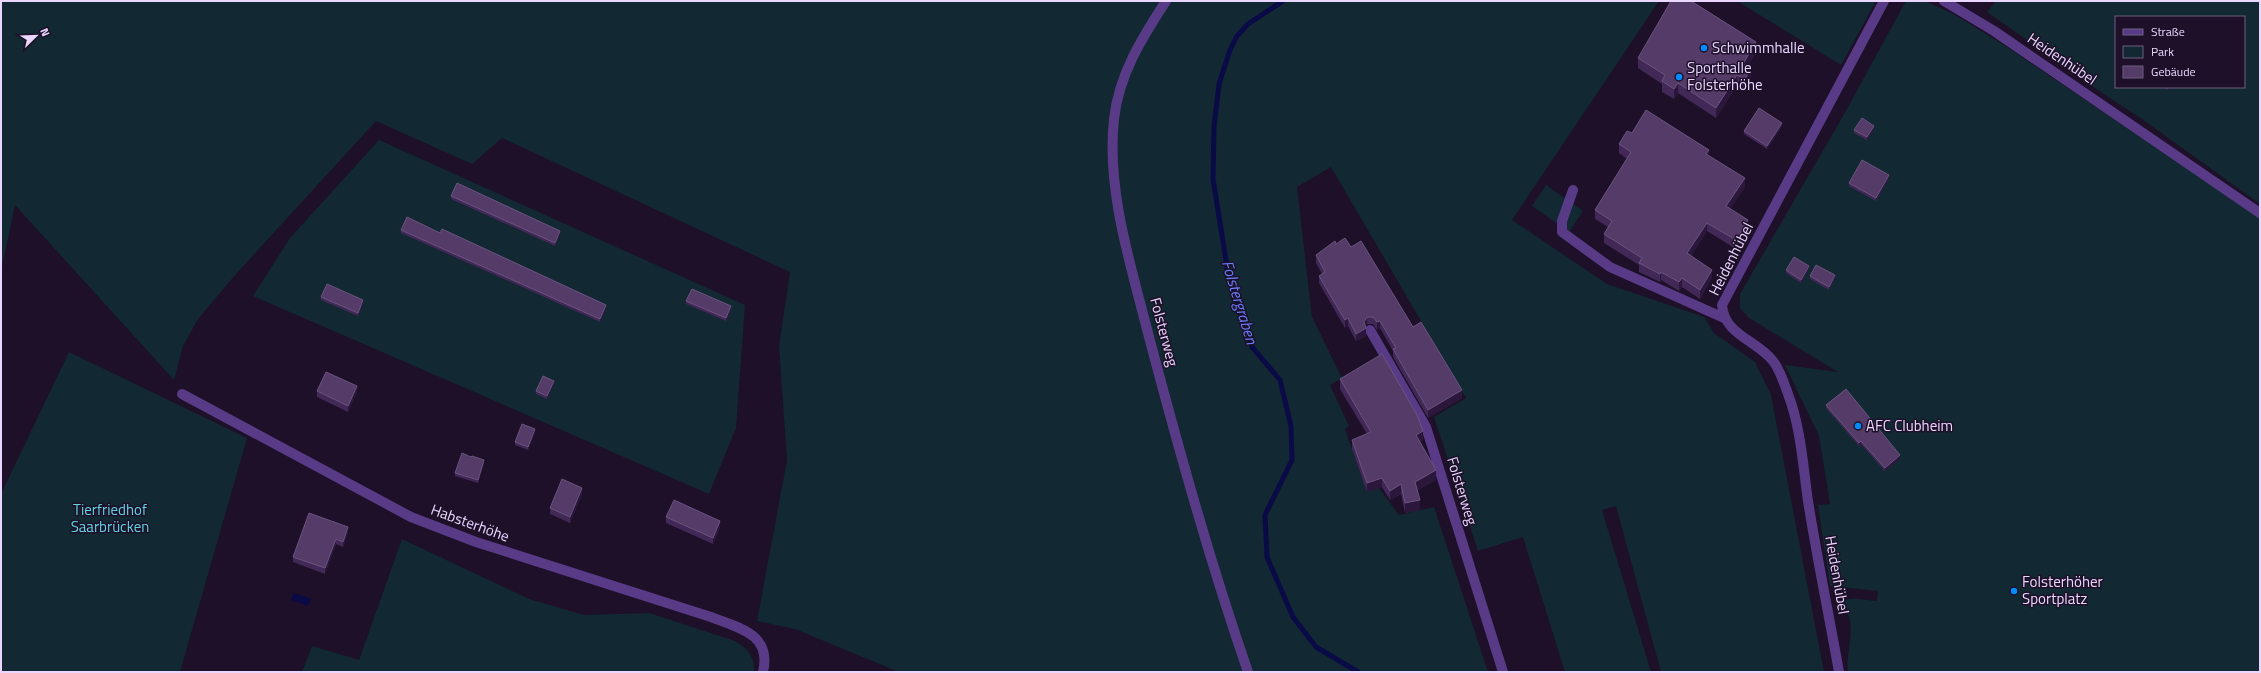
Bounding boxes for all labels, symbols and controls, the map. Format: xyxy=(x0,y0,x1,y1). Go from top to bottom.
north arrow xyxy=(16,16,56,56)
legend xyxy=(2115,16,2245,88)
text: Straße xyxy=(2151,22,2185,41)
text: N xyxy=(36,25,54,39)
street label: Heidenhübel xyxy=(2023,27,2102,90)
place label: Schwimmhalle xyxy=(1712,36,1805,59)
text: Park xyxy=(2151,42,2174,61)
marker: Schwimmhalle xyxy=(1699,43,1709,53)
place label: Sporthalle Folsterhöhe xyxy=(1687,56,1763,96)
text: Gebäude xyxy=(2151,62,2196,81)
marker: Sporthalle Folsterhöhe xyxy=(1674,72,1684,82)
street label: Heidenhübel xyxy=(1702,218,1759,299)
water label: Folstergraben xyxy=(1216,257,1264,348)
street label: Folsterweg xyxy=(1144,295,1185,369)
place label: AFC Clubheim xyxy=(1866,414,1953,437)
marker: AFC Clubheim xyxy=(1853,421,1863,431)
street label: Folsterweg xyxy=(1441,454,1484,528)
park label: Tierfriedhof Saarbrücken xyxy=(71,498,149,538)
street label: Habsterhöhe xyxy=(428,498,513,547)
street label: Heidenhübel xyxy=(1819,534,1856,616)
place label: Folsterhöher Sportplatz xyxy=(2022,570,2103,610)
marker: Folsterhöher Sportplatz xyxy=(2009,586,2019,596)

